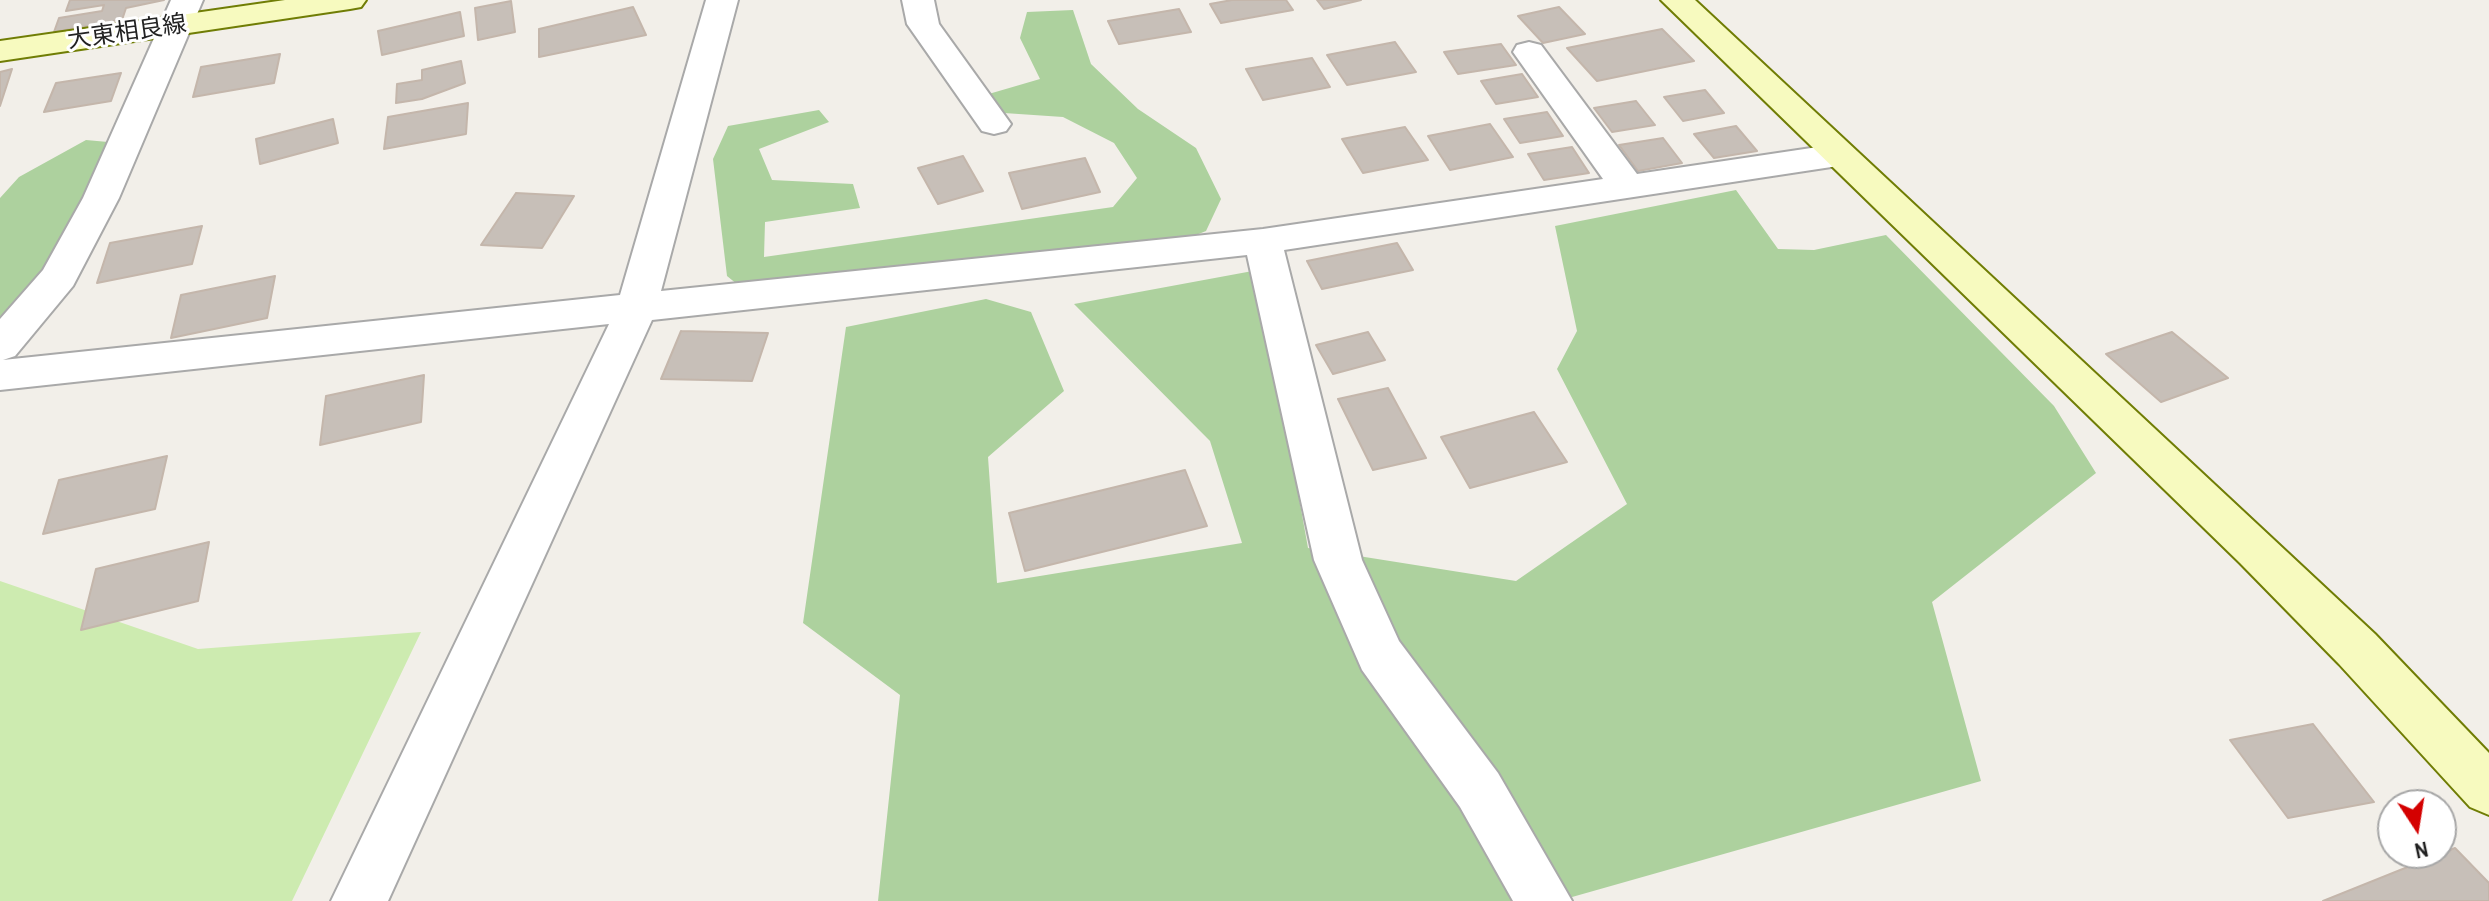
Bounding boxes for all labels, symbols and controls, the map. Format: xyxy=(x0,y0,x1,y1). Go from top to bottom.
street label: 大東相良線 xyxy=(66,10,188,56)
north arrow xyxy=(2377,789,2457,869)
text: N xyxy=(2412,834,2431,867)

